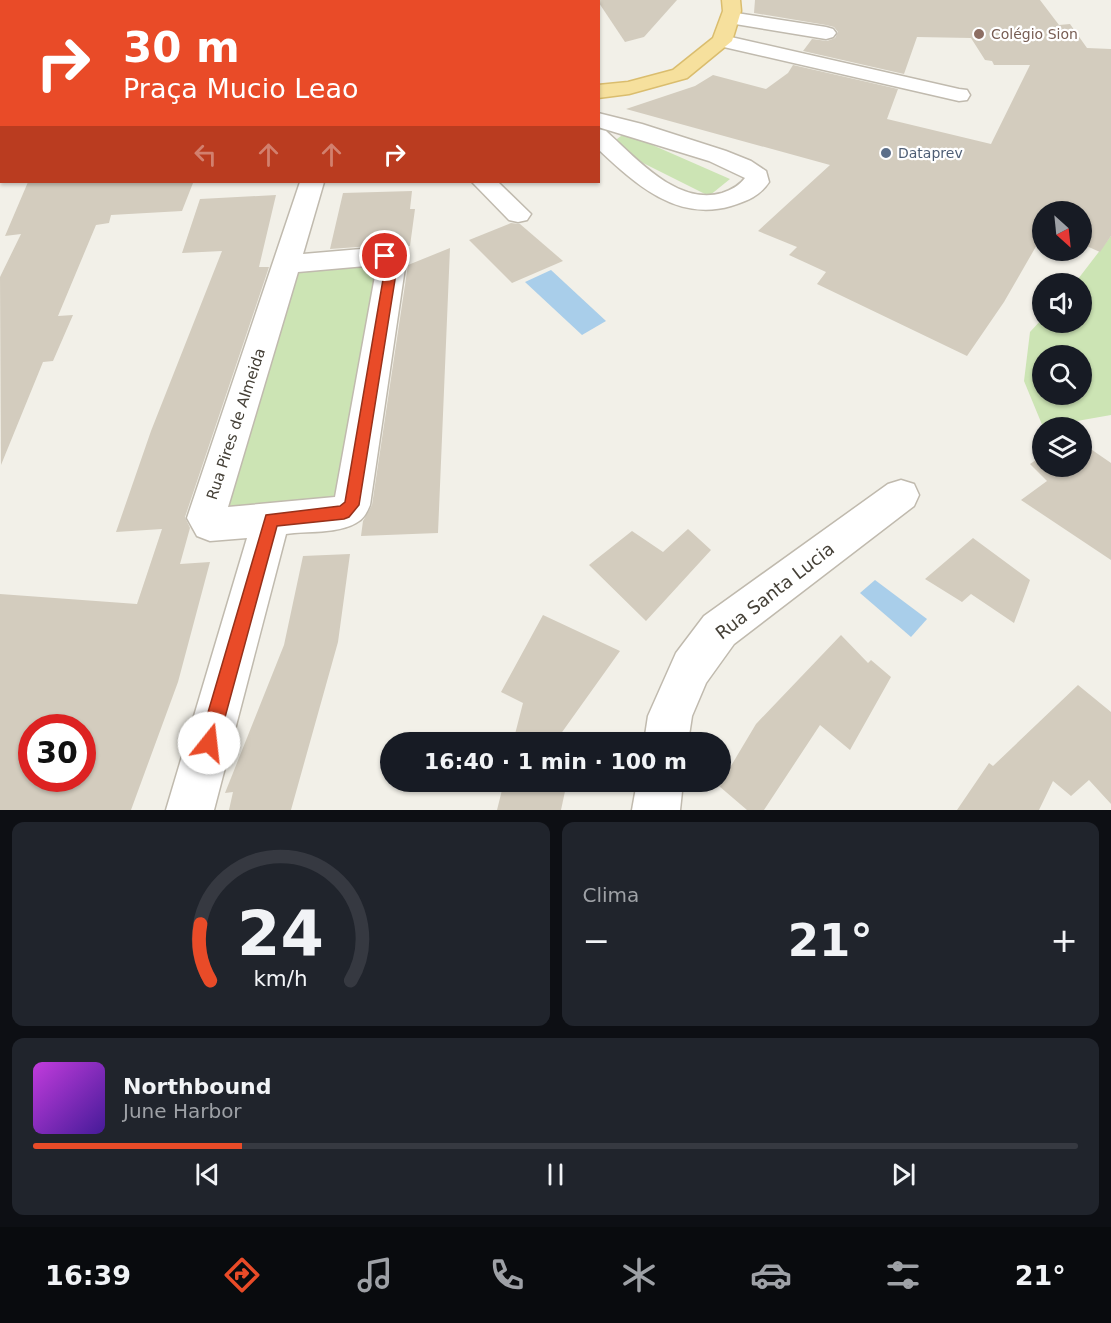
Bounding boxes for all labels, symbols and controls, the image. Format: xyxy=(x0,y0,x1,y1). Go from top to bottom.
text: 30 m xyxy=(123,23,240,72)
icon: right xyxy=(24,24,102,102)
place label: Colégio Sion xyxy=(991,26,1078,42)
marker: Colégio Sion xyxy=(972,27,986,41)
text: Praça Mucio Leao xyxy=(123,73,359,104)
icon: left xyxy=(189,138,222,171)
icon: ahead xyxy=(252,138,285,171)
icon: ahead xyxy=(315,138,348,171)
icon: right xyxy=(378,138,411,171)
place label: Dataprev xyxy=(898,145,963,161)
marker: Dataprev xyxy=(879,146,893,160)
north arrow xyxy=(1032,201,1092,261)
map controls xyxy=(1032,201,1092,477)
pin xyxy=(359,230,410,281)
icon: arrive xyxy=(368,239,401,272)
button: sound xyxy=(1032,273,1092,333)
button: search xyxy=(1032,345,1092,405)
street label: Rua Pires de Almeida xyxy=(203,346,269,502)
button: layers xyxy=(1032,417,1092,477)
street label: Rua Santa Lucia xyxy=(711,538,838,643)
position arrow xyxy=(177,711,241,775)
speed limit sign: 30 xyxy=(18,714,96,792)
text: 16:40 · 1 min · 100 m xyxy=(424,749,687,774)
text: Clima xyxy=(583,883,639,907)
text: 24 xyxy=(237,897,324,970)
text: 21° xyxy=(788,914,873,967)
text: − xyxy=(583,921,610,960)
text: + xyxy=(1050,921,1078,960)
text: km/h xyxy=(254,966,308,991)
text: Northbound xyxy=(123,1074,272,1099)
text: June Harbor xyxy=(123,1099,242,1123)
icon: previous xyxy=(191,1158,224,1191)
icon: pause xyxy=(539,1158,572,1191)
icon: next xyxy=(887,1158,920,1191)
icon: directions xyxy=(221,1254,263,1296)
icon: music xyxy=(354,1254,396,1296)
icon: phone xyxy=(486,1254,528,1296)
icon: climate xyxy=(618,1254,660,1296)
icon: car xyxy=(750,1254,792,1296)
icon: filters xyxy=(882,1254,924,1296)
text: 16:39 xyxy=(45,1260,131,1291)
text: 21° xyxy=(1015,1260,1066,1291)

